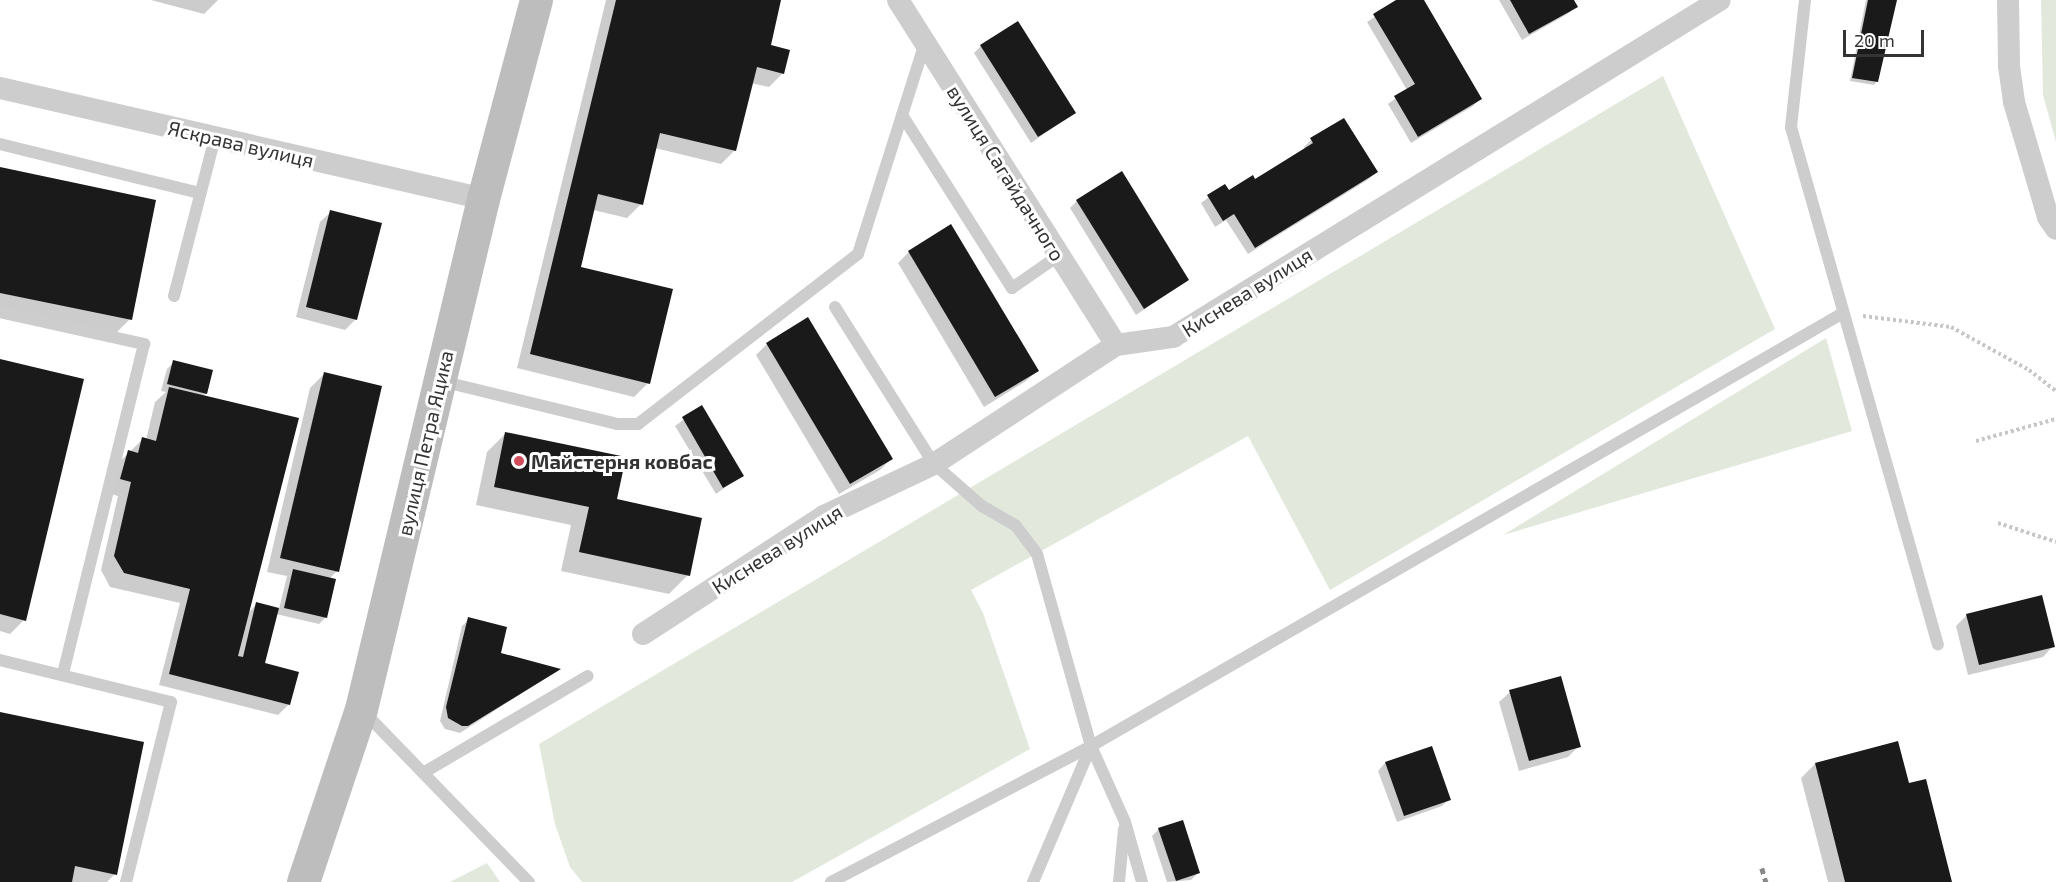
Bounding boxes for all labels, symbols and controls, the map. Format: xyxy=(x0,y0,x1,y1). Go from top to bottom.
scale bar xyxy=(1846,18,1927,56)
text: 20 m xyxy=(1854,29,1895,51)
street label: вулиця Сагайдачного xyxy=(942,81,1070,265)
street label: Яскрава вулиця xyxy=(166,116,316,172)
street label: Киснева вулиця xyxy=(1177,242,1317,342)
street label: вулиця Петра Яцика xyxy=(392,348,458,538)
place label: Майстерня ковбас xyxy=(531,449,713,473)
marker: Майстерня ковбас xyxy=(512,454,526,468)
street label: Киснева вулиця xyxy=(707,499,847,599)

